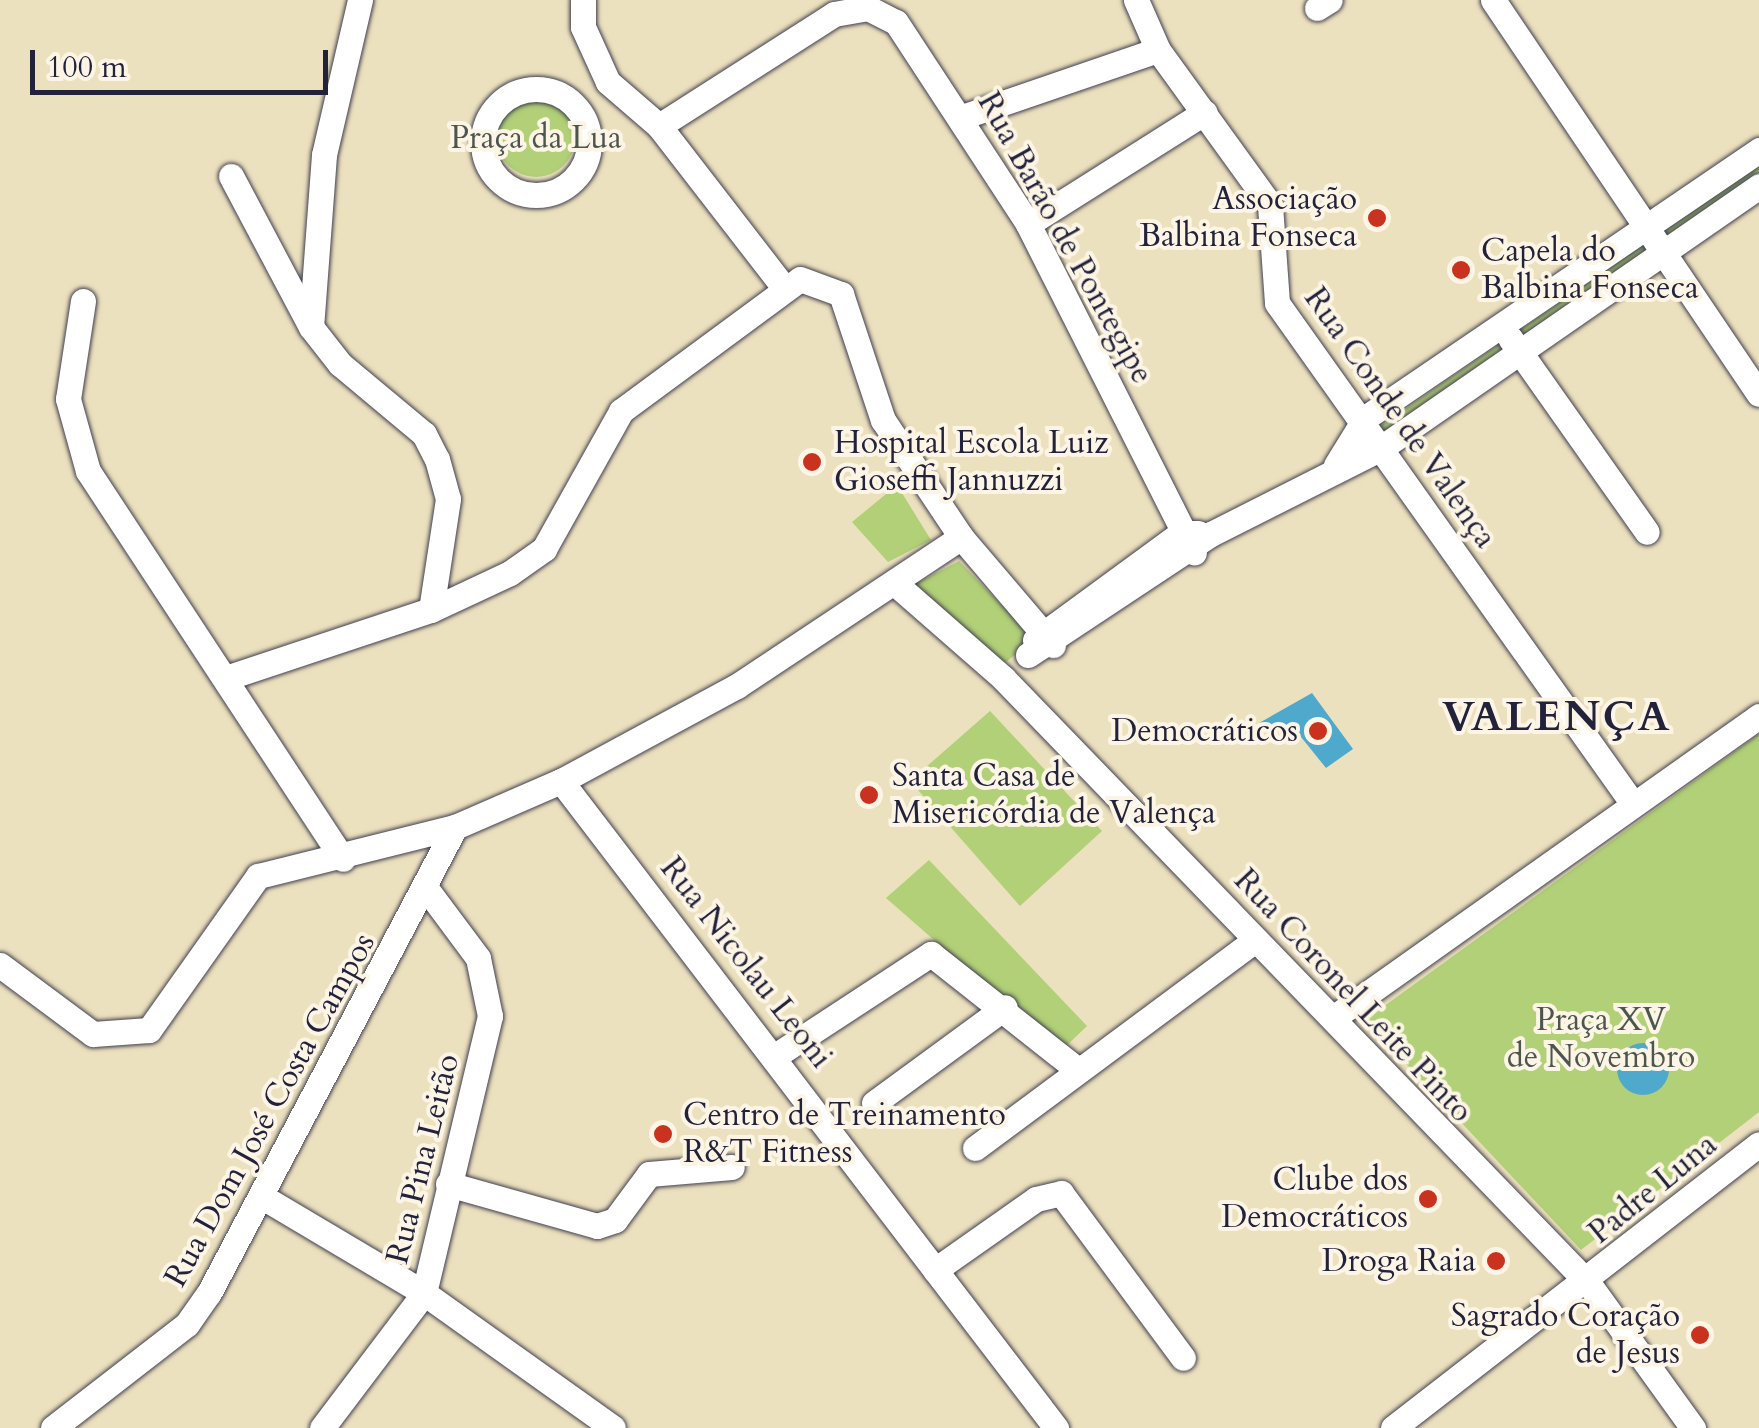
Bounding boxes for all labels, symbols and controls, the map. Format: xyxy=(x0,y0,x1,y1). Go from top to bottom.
scale bar xyxy=(35,30,332,92)
text: 100 m xyxy=(47,47,127,88)
street label: Rua Barão de Pontegipe xyxy=(969,86,1161,390)
park label: Praça da Lua xyxy=(450,119,622,157)
place label: Associação Balbina Fonseca xyxy=(1139,181,1357,256)
marker: Associação Balbina Fonseca xyxy=(1366,207,1388,229)
place label: Capela do Balbina Fonseca xyxy=(1481,233,1699,308)
marker: Capela do Balbina Fonseca xyxy=(1450,259,1472,281)
street label: Rua Conde de Valença xyxy=(1296,280,1504,556)
place label: Hospital Escola Luiz Gioseffi Jannuzzi xyxy=(834,425,1109,500)
marker: Hospital Escola Luiz Gioseffi Jannuzzi xyxy=(799,449,825,475)
district label: VALENÇA xyxy=(1442,692,1672,742)
place label: Democráticos xyxy=(1111,712,1298,750)
marker: Democráticos xyxy=(1307,720,1329,742)
place label: Santa Casa de Misericórdia de Valença xyxy=(892,758,1216,833)
marker: Santa Casa de Misericórdia de Valença xyxy=(856,782,882,808)
street label: Rua Nicolau Leoni xyxy=(652,850,840,1076)
street label: Rua Coronel Leite Pinto xyxy=(1226,862,1480,1130)
street label: Rua Dom José Costa Campos xyxy=(157,926,383,1294)
park label: Praça XV de Novembro xyxy=(1507,1002,1695,1077)
street label: Rua Pina Leitão xyxy=(378,1050,468,1268)
place label: Centro de Treinamento R&T Fitness xyxy=(683,1097,1006,1172)
marker: Centro de Treinamento R&T Fitness xyxy=(652,1123,674,1145)
street label: Padre Luna xyxy=(1581,1126,1725,1252)
place label: Clube dos Democráticos xyxy=(1221,1162,1408,1237)
marker: Clube dos Democráticos xyxy=(1417,1188,1439,1210)
place label: Droga Raia xyxy=(1322,1242,1476,1280)
marker: Droga Raia xyxy=(1485,1250,1507,1272)
place label: Sagrado Coração de Jesus xyxy=(1451,1298,1680,1373)
marker: Sagrado Coração de Jesus xyxy=(1689,1324,1711,1346)

